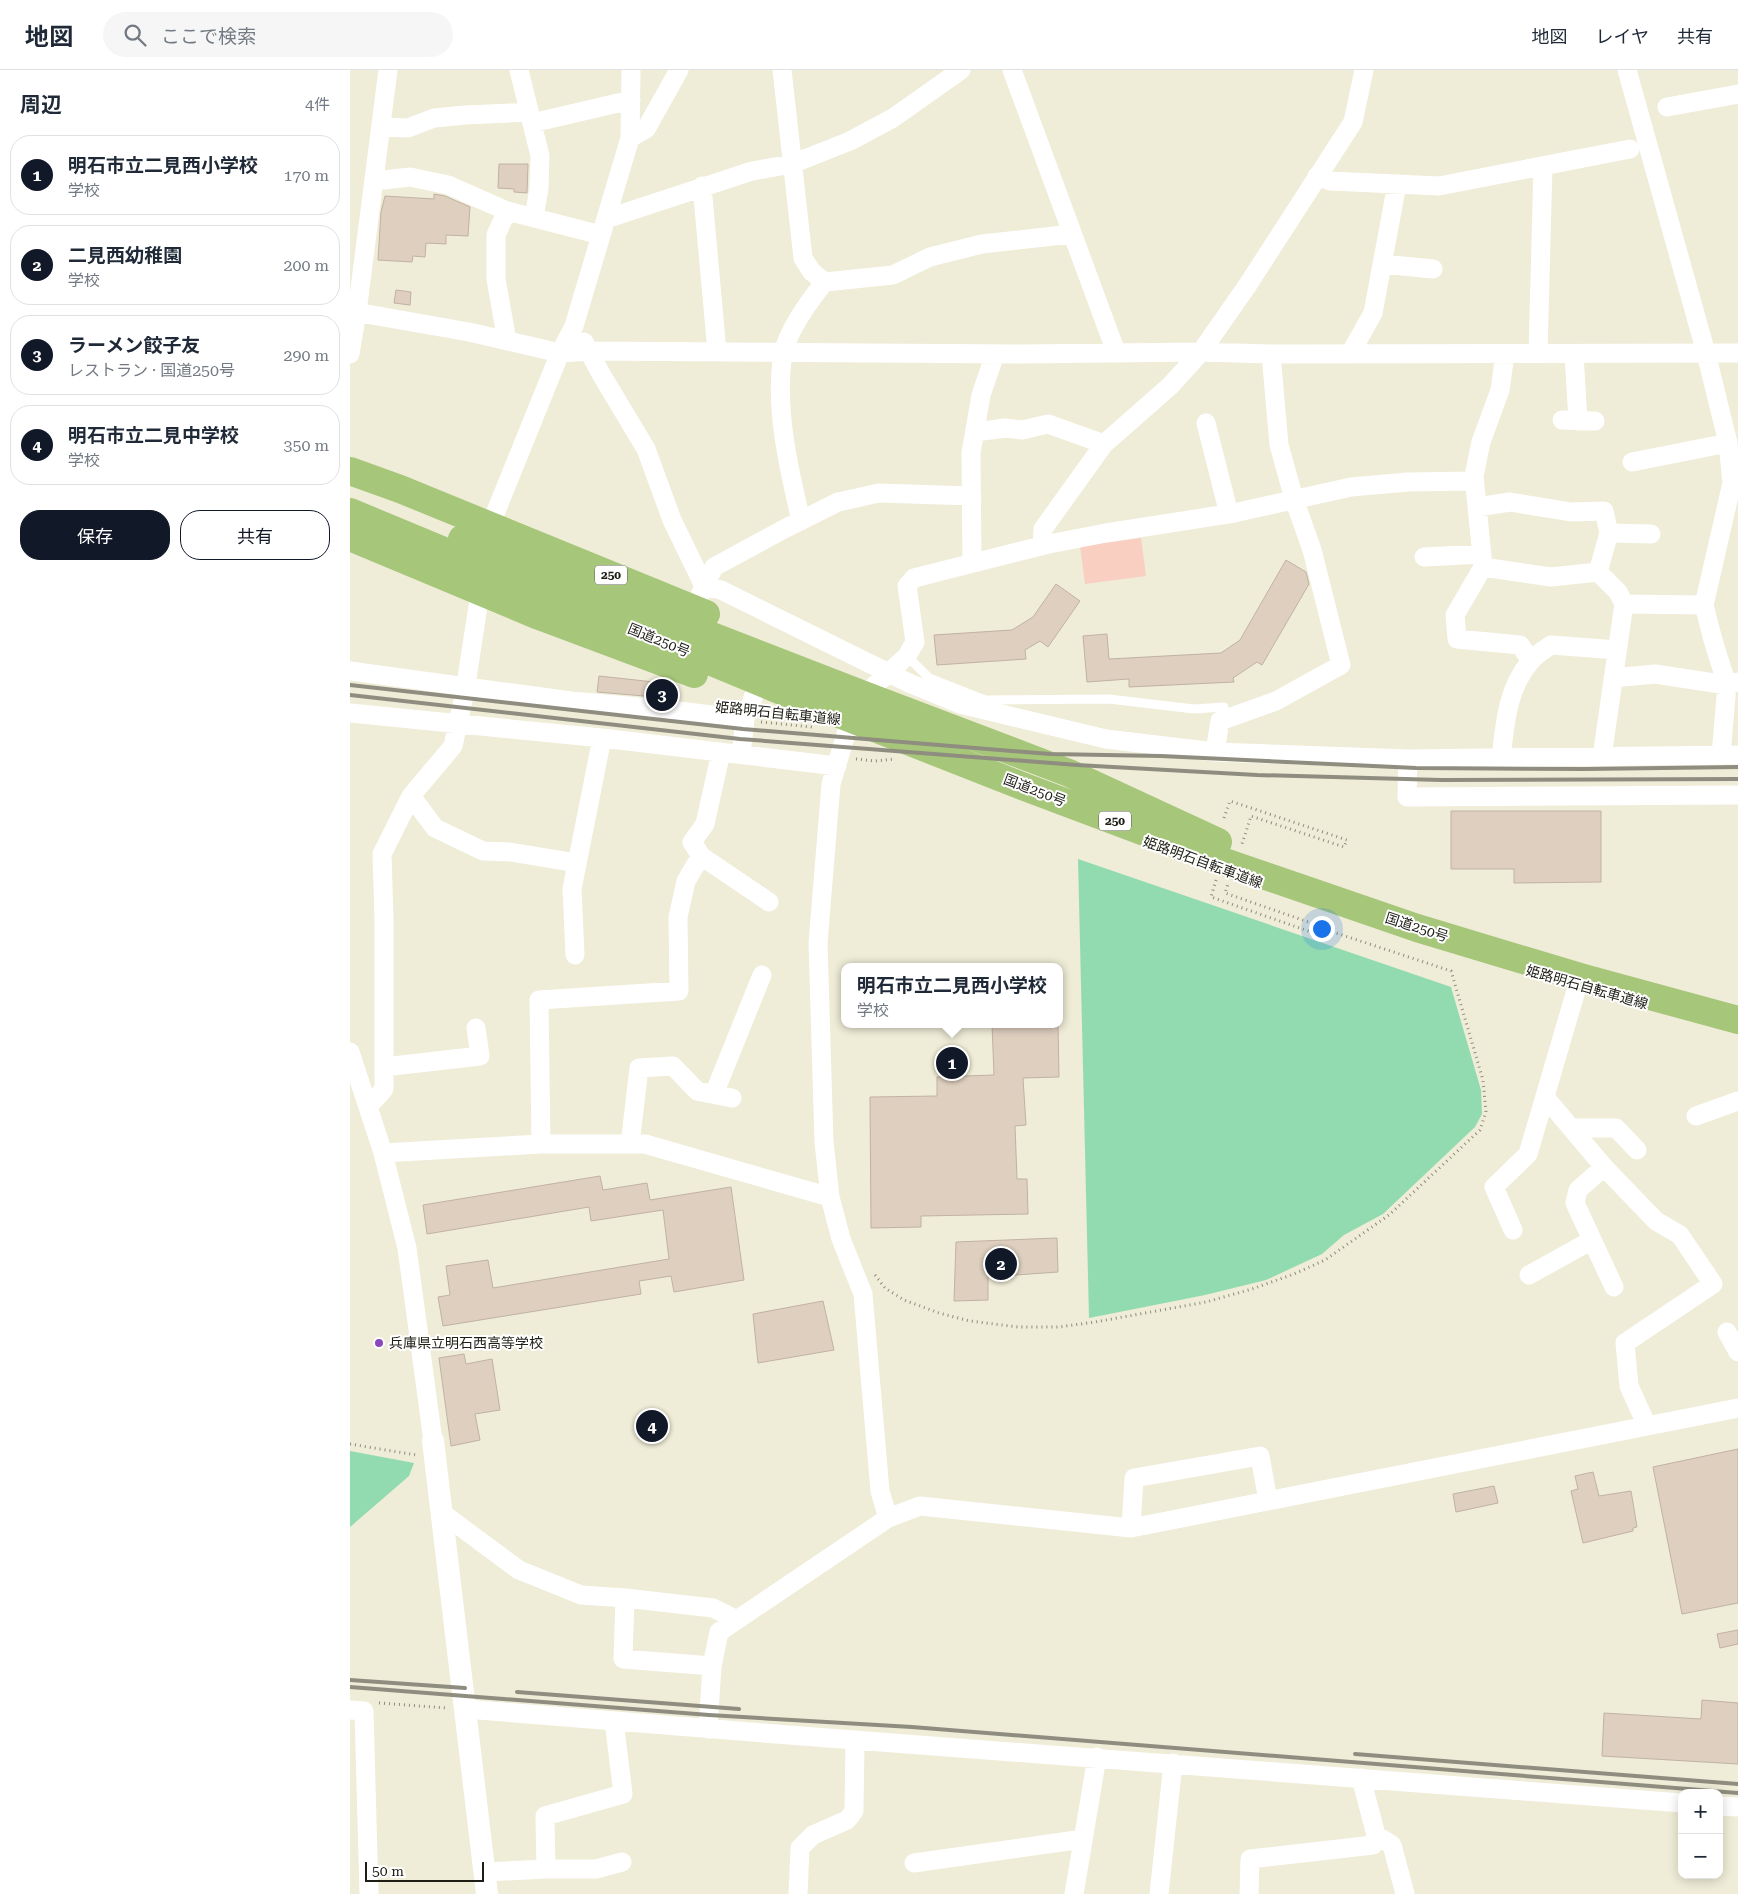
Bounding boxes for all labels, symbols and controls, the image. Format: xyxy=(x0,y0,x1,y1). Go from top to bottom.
search box xyxy=(103,12,453,57)
icon: search xyxy=(121,21,149,49)
text: 地図 xyxy=(25,23,73,51)
text: ここで検索 xyxy=(161,25,256,48)
text: 地図 xyxy=(1532,26,1568,47)
text: レイヤ xyxy=(1596,26,1649,47)
text: 共有 xyxy=(1677,26,1713,47)
text: 周辺 xyxy=(20,93,62,117)
text: 4件 xyxy=(305,95,330,114)
text: 明石市立二見西小学校 xyxy=(68,154,258,177)
text: 1 xyxy=(33,166,41,185)
text: 170 m xyxy=(283,166,329,185)
text: 学校 xyxy=(68,181,100,200)
text: 二見西幼稚園 xyxy=(68,244,182,267)
text: 2 xyxy=(33,256,41,275)
text: 200 m xyxy=(283,256,329,275)
text: 学校 xyxy=(68,271,100,290)
text: ラーメン餃子友 xyxy=(68,334,200,357)
text: 3 xyxy=(33,346,41,365)
text: 290 m xyxy=(283,346,329,365)
text: レストラン · 国道250号 xyxy=(68,361,235,380)
text: 明石市立二見中学校 xyxy=(68,424,239,447)
text: 4 xyxy=(33,436,41,455)
text: 350 m xyxy=(283,436,329,455)
text: 学校 xyxy=(68,451,100,470)
button: 保存 xyxy=(20,510,170,560)
button: 共有 xyxy=(180,510,330,560)
road number: 250 xyxy=(595,566,627,584)
street label: 国道250号 xyxy=(626,620,692,660)
pin: 3 xyxy=(646,676,678,714)
street label: 姫路明石自転車道線 xyxy=(715,698,841,728)
street label: 国道250号 xyxy=(1002,771,1068,809)
road number: 250 xyxy=(1099,811,1131,830)
street label: 姫路明石自転車道線 xyxy=(1141,833,1265,891)
street label: 国道250号 xyxy=(1383,909,1451,945)
your location xyxy=(1309,916,1335,942)
street label: 姫路明石自転車道線 xyxy=(1524,962,1650,1012)
popup xyxy=(841,963,1063,1028)
text: 明石市立二見西小学校 xyxy=(857,974,1047,997)
text: 学校 xyxy=(857,1001,889,1020)
pin: 1 xyxy=(936,1044,968,1082)
pin: 2 xyxy=(985,1245,1017,1283)
place label: 兵庫県立明石西高等学校 xyxy=(389,1335,543,1351)
marker: 兵庫県立明石西高等学校 xyxy=(373,1337,385,1349)
pin: 4 xyxy=(636,1407,668,1445)
map controls xyxy=(1678,1789,1723,1879)
button: + xyxy=(1678,1789,1723,1834)
button: − xyxy=(1678,1834,1723,1879)
scale bar xyxy=(365,1859,484,1882)
text: 50 m xyxy=(372,1863,404,1879)

